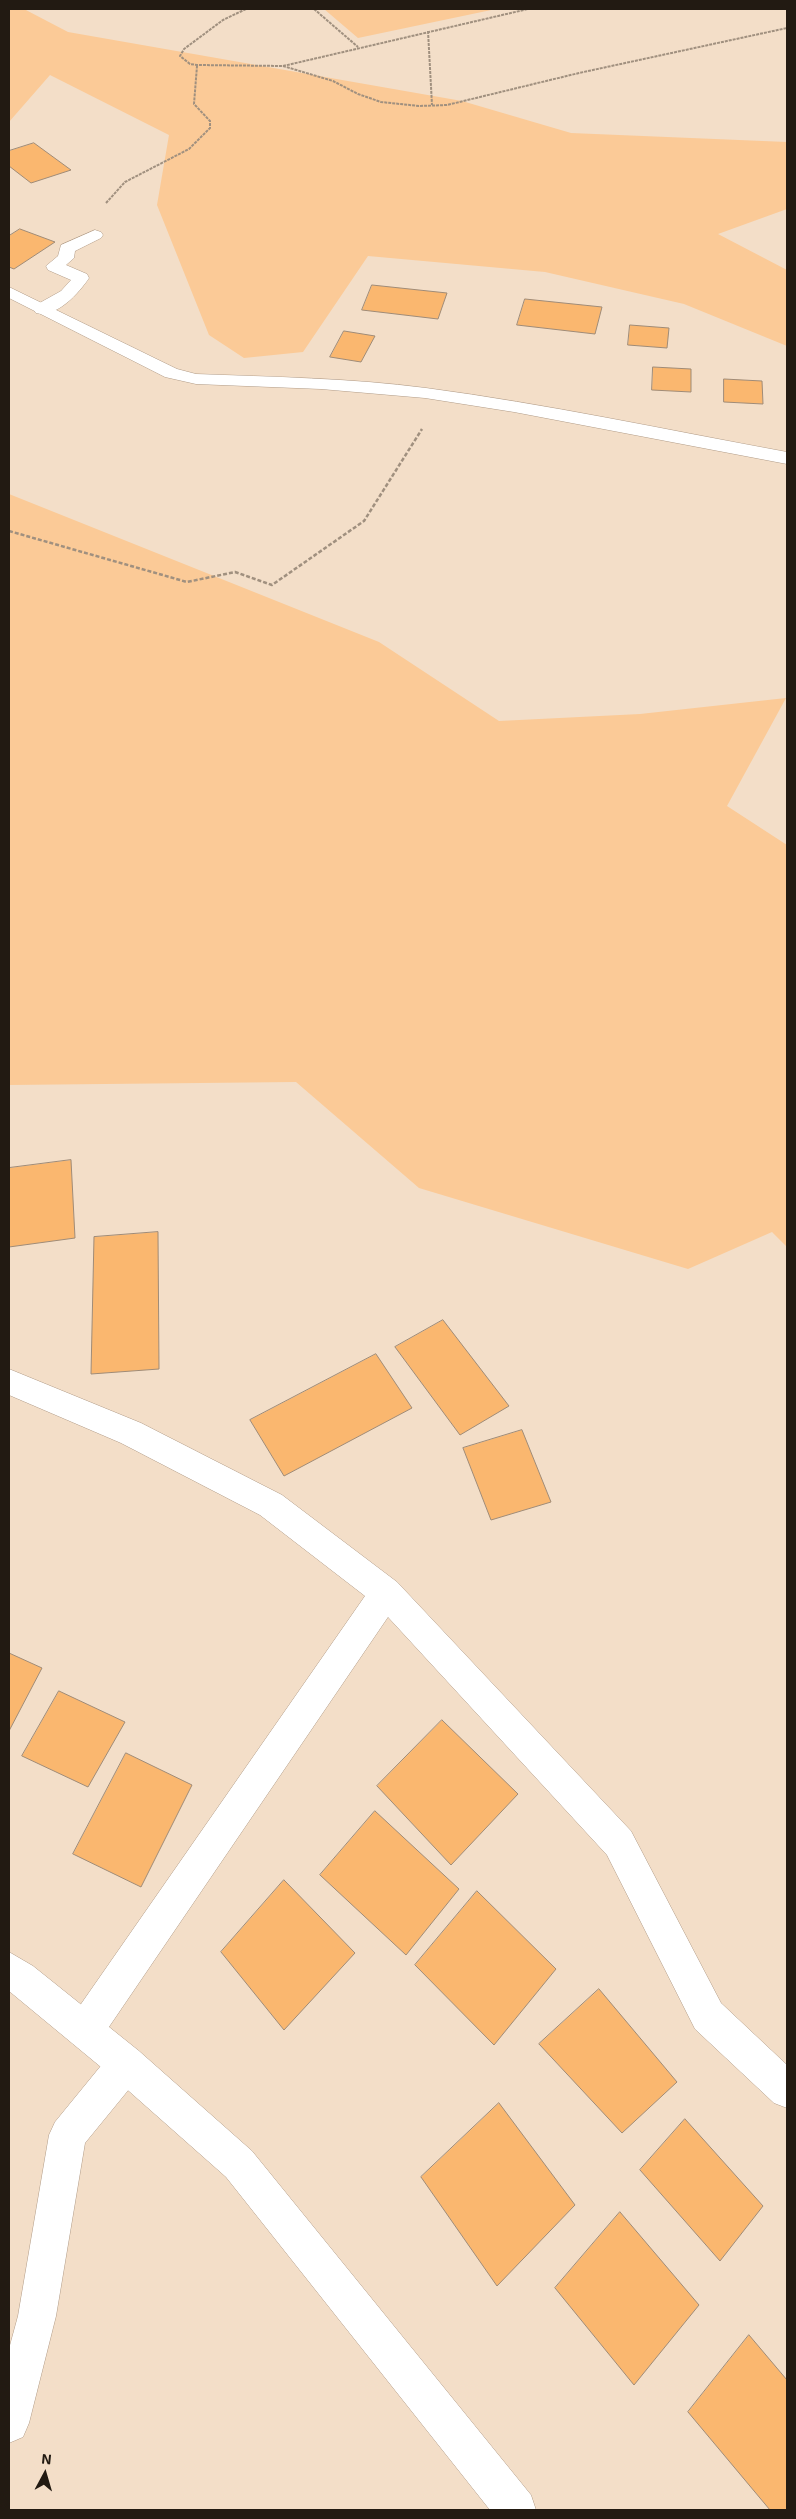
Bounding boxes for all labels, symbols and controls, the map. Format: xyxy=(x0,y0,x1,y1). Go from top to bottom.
north arrow xyxy=(20,2449,70,2499)
text: N xyxy=(41,2450,53,2468)

